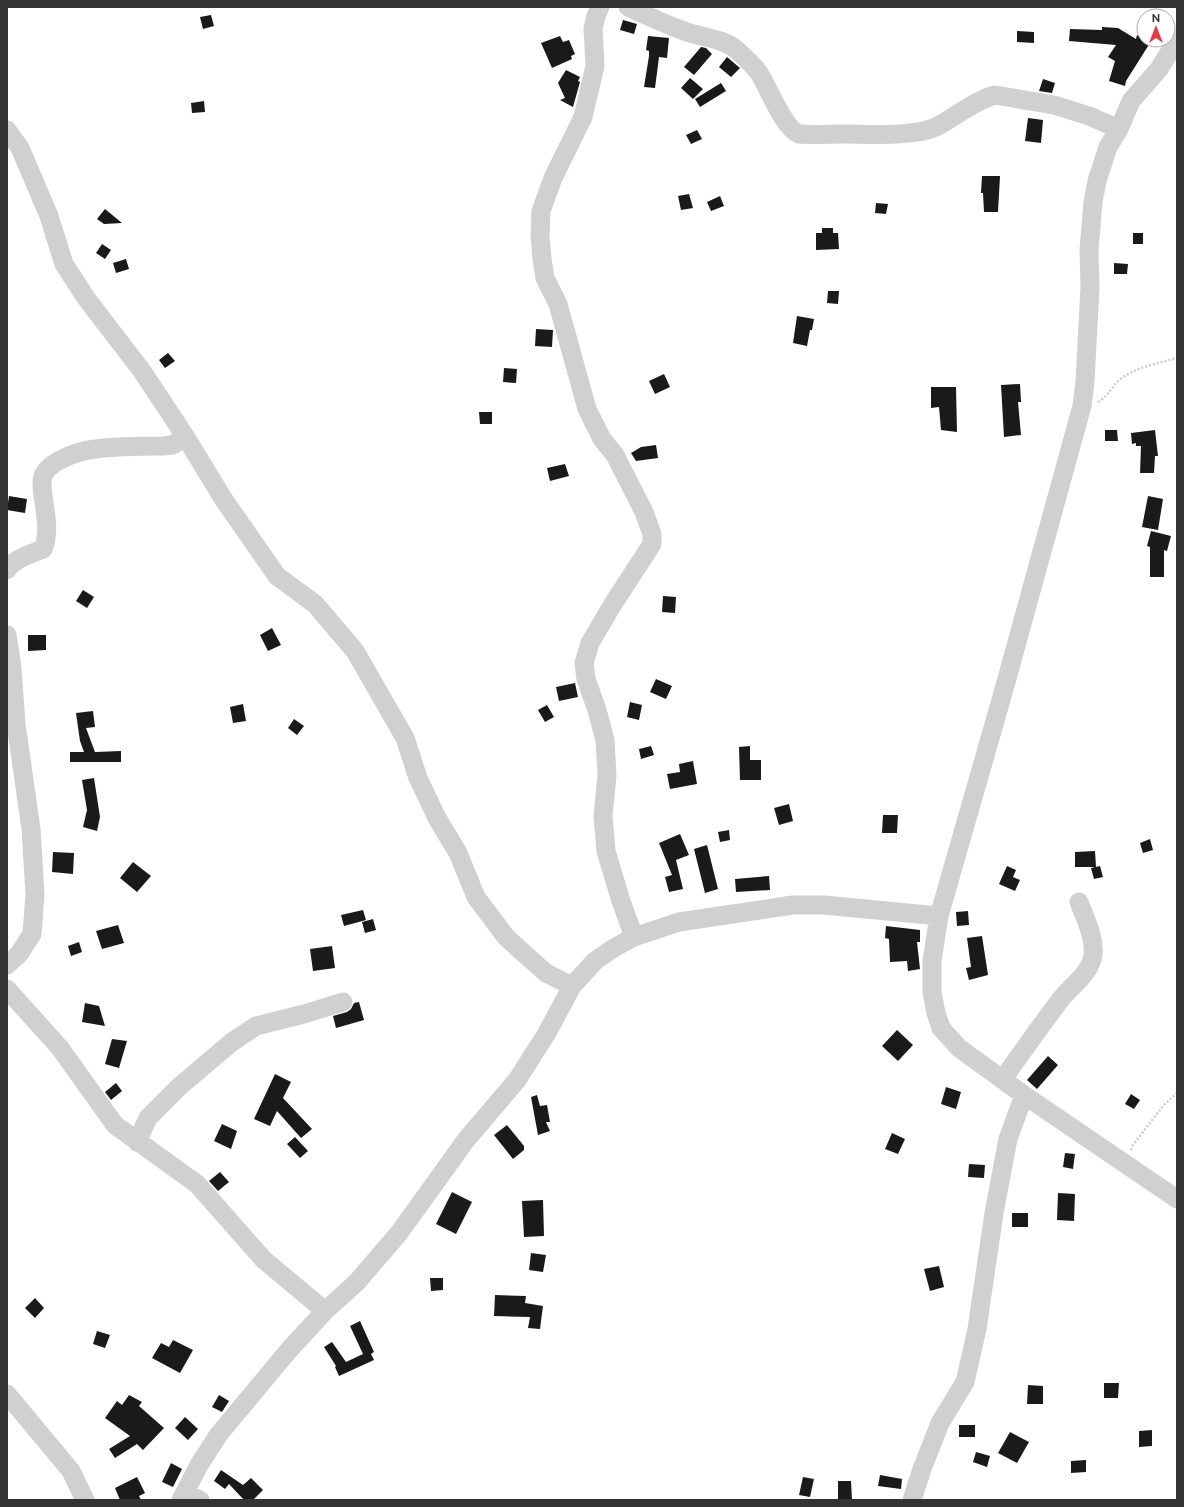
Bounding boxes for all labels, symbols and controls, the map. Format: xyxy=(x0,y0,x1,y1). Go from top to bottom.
north arrow xyxy=(1136,8,1176,48)
text: N xyxy=(1152,12,1160,25)

